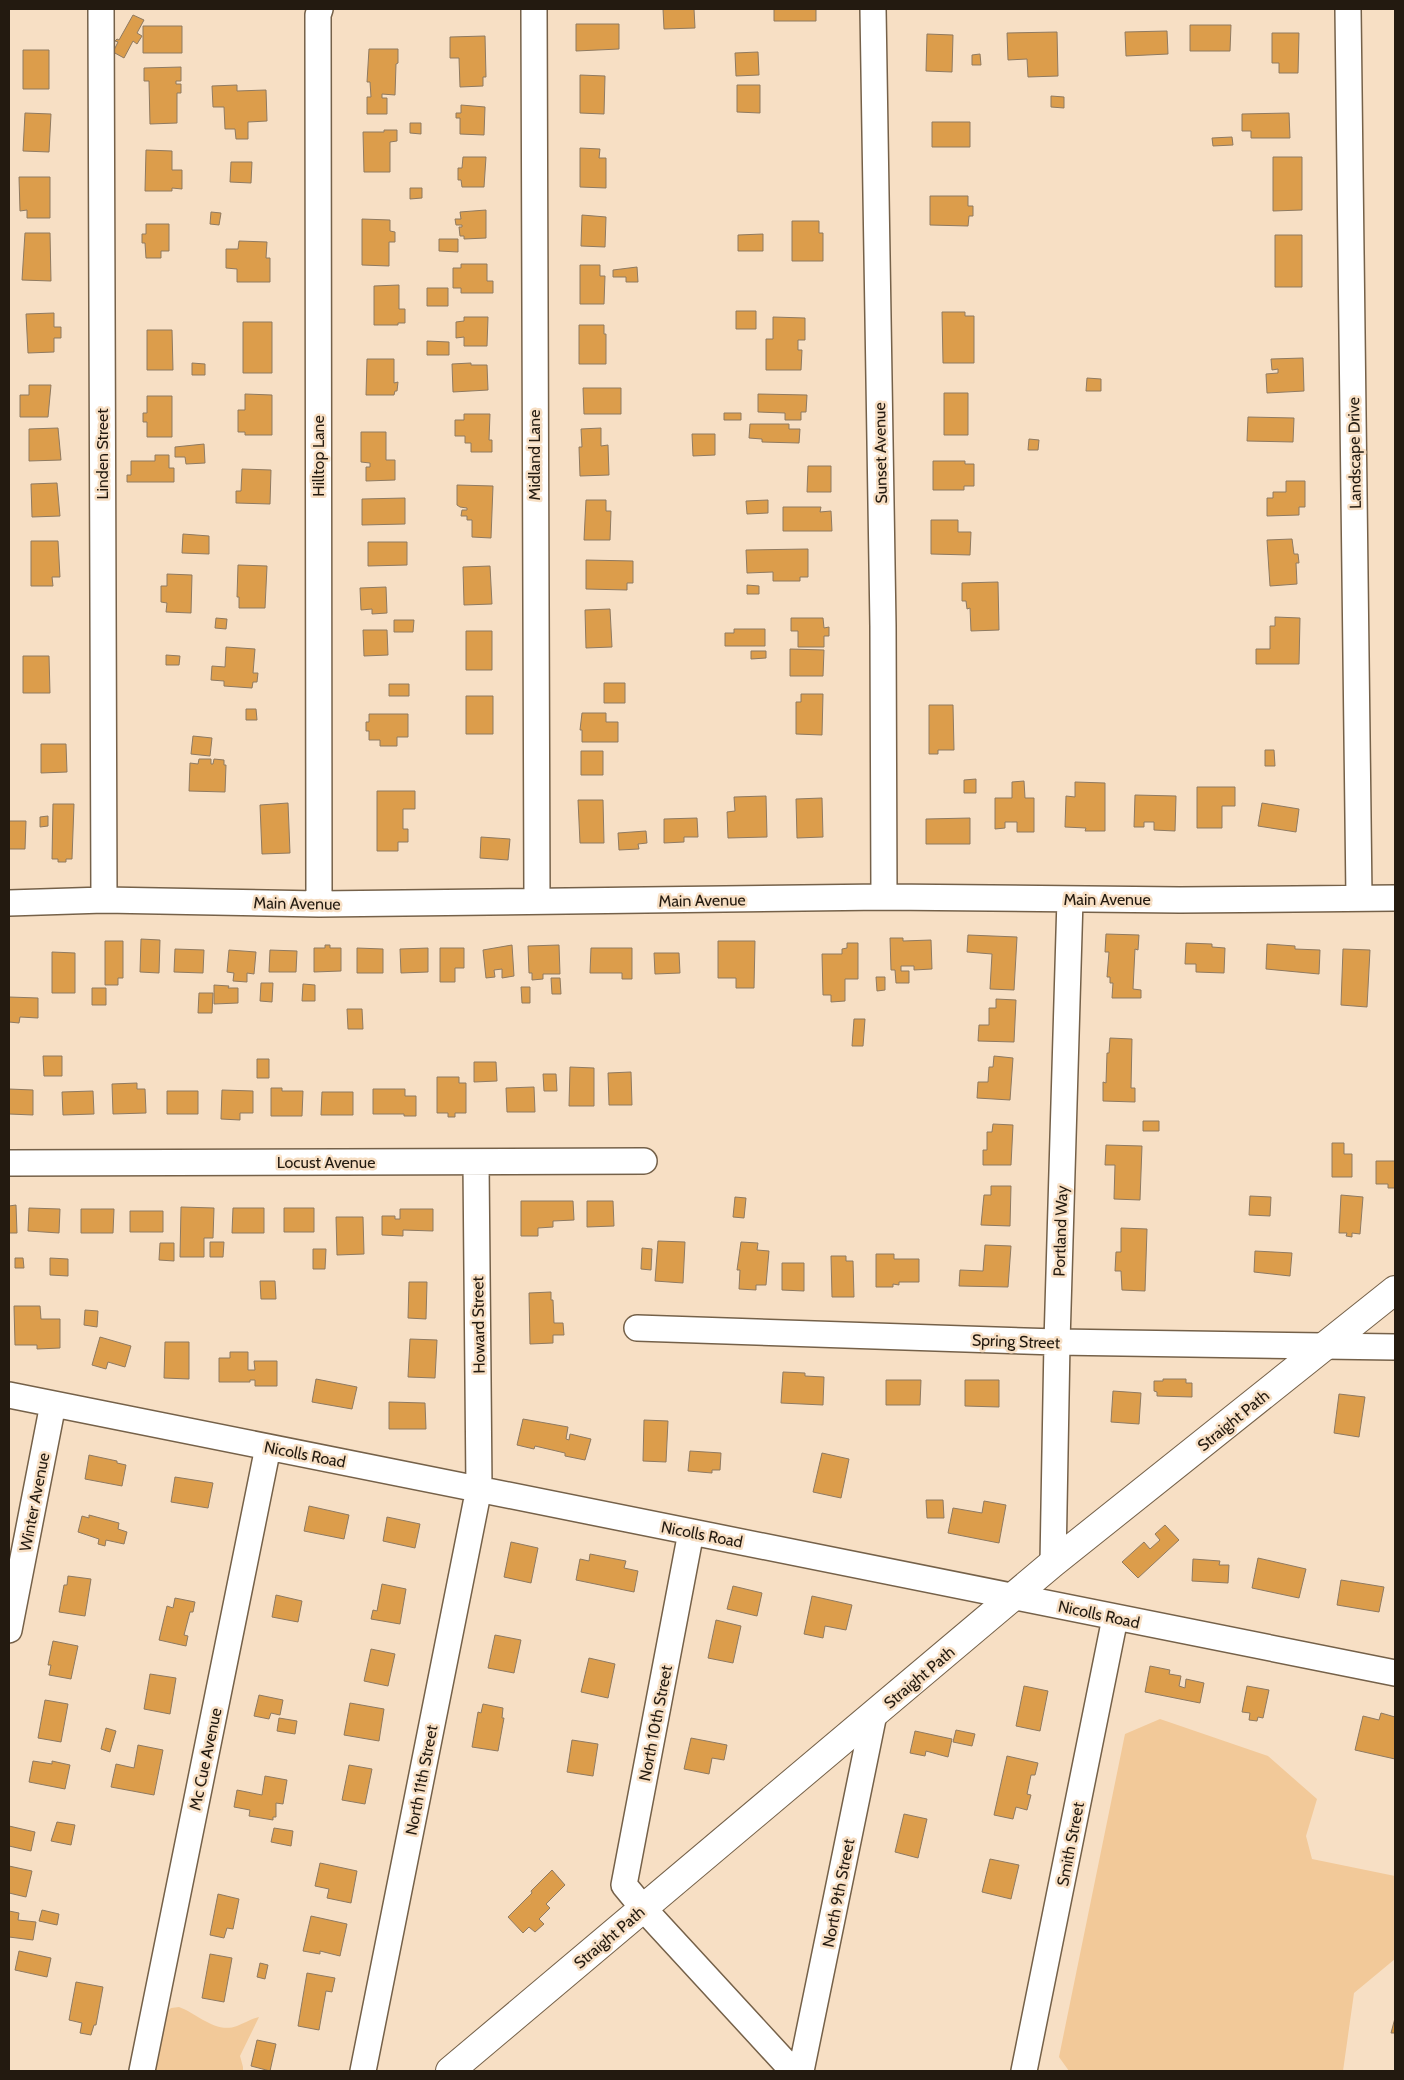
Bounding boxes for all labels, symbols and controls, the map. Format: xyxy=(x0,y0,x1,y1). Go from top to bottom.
street label: Landscape Drive xyxy=(1344,397,1365,509)
street label: Sunset Avenue xyxy=(870,402,891,504)
street label: Linden Street xyxy=(93,408,112,500)
street label: Midland Lane xyxy=(525,410,544,500)
street label: Hilltop Lane xyxy=(309,415,328,497)
street label: Main Avenue xyxy=(658,890,746,911)
street label: Main Avenue xyxy=(1063,890,1151,909)
street label: Main Avenue xyxy=(253,893,341,914)
street label: Locust Avenue xyxy=(277,1153,375,1172)
street label: Portland Way xyxy=(1049,1185,1072,1277)
street label: Howard Street xyxy=(468,1276,489,1374)
street label: Spring Street xyxy=(972,1330,1061,1353)
street label: Straight Path xyxy=(1194,1386,1273,1455)
street label: Nicolls Road xyxy=(262,1437,347,1472)
street label: Winter Avenue xyxy=(16,1451,53,1553)
street label: Nicolls Road xyxy=(659,1517,744,1552)
street label: Nicolls Road xyxy=(1056,1597,1141,1632)
street label: Straight Path xyxy=(880,1642,959,1712)
street label: North 10th Street xyxy=(635,1663,676,1783)
street label: Mc Cue Avenue xyxy=(185,1706,226,1812)
street label: North 11th Street xyxy=(402,1723,442,1837)
street label: Smith Street xyxy=(1053,1800,1088,1888)
street label: North 9th Street xyxy=(819,1836,858,1949)
street label: Straight Path xyxy=(570,1902,649,1972)

